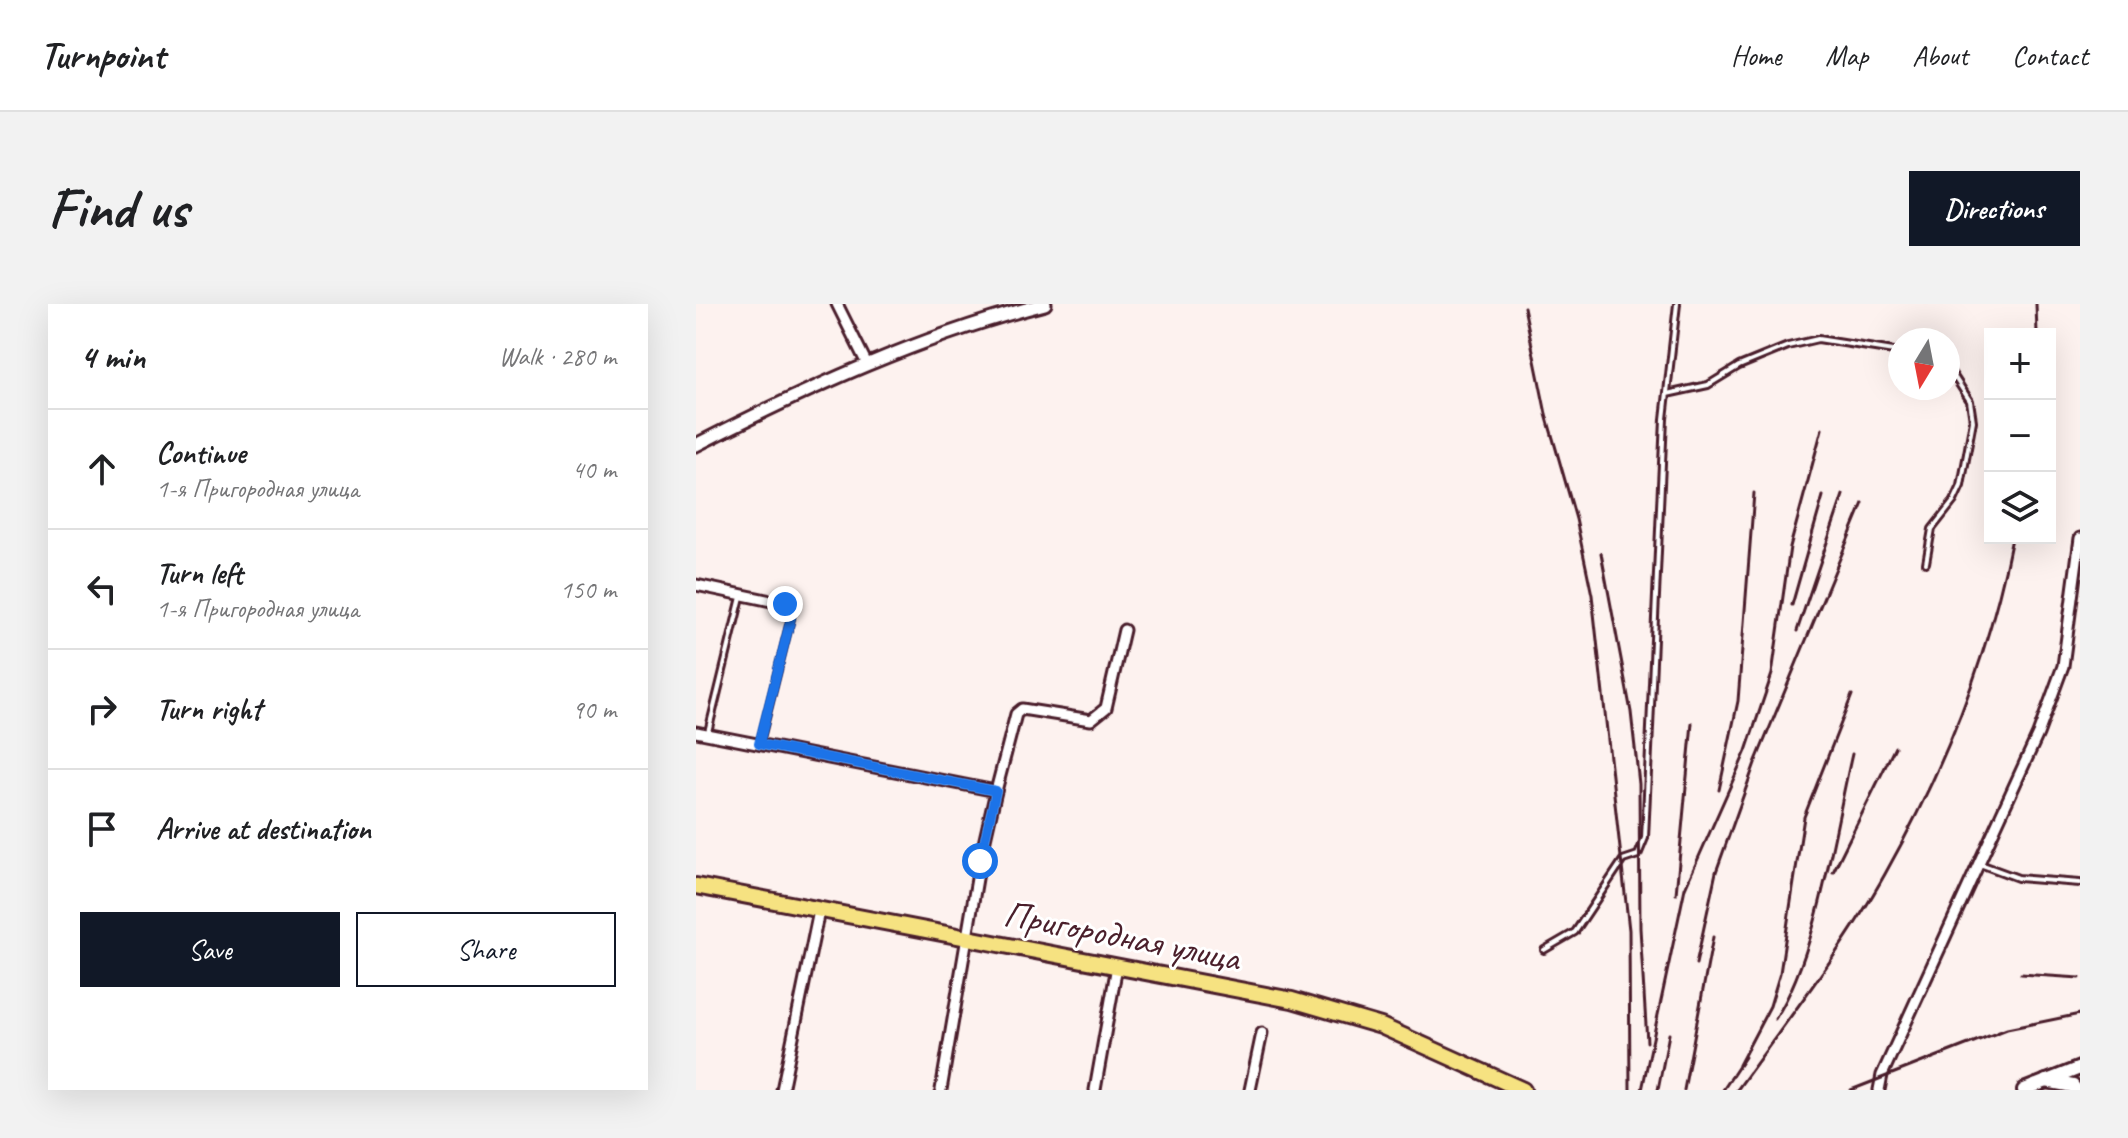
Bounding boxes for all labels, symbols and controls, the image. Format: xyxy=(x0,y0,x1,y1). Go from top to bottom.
text: Turnpoint xyxy=(40,32,165,79)
text: Home xyxy=(1731,38,1781,73)
text: Map xyxy=(1825,38,1868,73)
text: About xyxy=(1912,38,1968,73)
text: Contact xyxy=(2012,38,2088,73)
button: Directions xyxy=(1909,171,2080,246)
text: Find us xyxy=(48,173,188,244)
north arrow xyxy=(1888,328,1960,400)
map controls xyxy=(1984,328,2056,544)
button: + xyxy=(1984,328,2056,400)
text: 4 min xyxy=(80,335,145,378)
text: Walk · 280 m xyxy=(499,340,616,373)
button: − xyxy=(1984,400,2056,472)
text: Continue xyxy=(156,434,246,472)
icon: ahead xyxy=(80,447,124,491)
text: 40 m xyxy=(572,453,616,486)
text: 1-я Пригородная улица xyxy=(156,472,359,505)
button: layers xyxy=(1984,472,2056,544)
text: Turn left xyxy=(156,554,243,592)
icon: left xyxy=(80,567,124,611)
text: 150 m xyxy=(560,573,616,606)
route end xyxy=(767,586,803,622)
text: 1-я Пригородная улица xyxy=(156,592,359,625)
icon: right xyxy=(80,687,124,731)
text: Turn right xyxy=(156,690,261,728)
text: 90 m xyxy=(572,693,616,726)
icon: arrive xyxy=(80,807,124,851)
text: Arrive at destination xyxy=(156,810,371,848)
route start xyxy=(962,843,998,879)
street label: Пригородная улица xyxy=(1000,890,1247,982)
button: Save xyxy=(80,912,340,987)
button: Share xyxy=(356,912,616,987)

